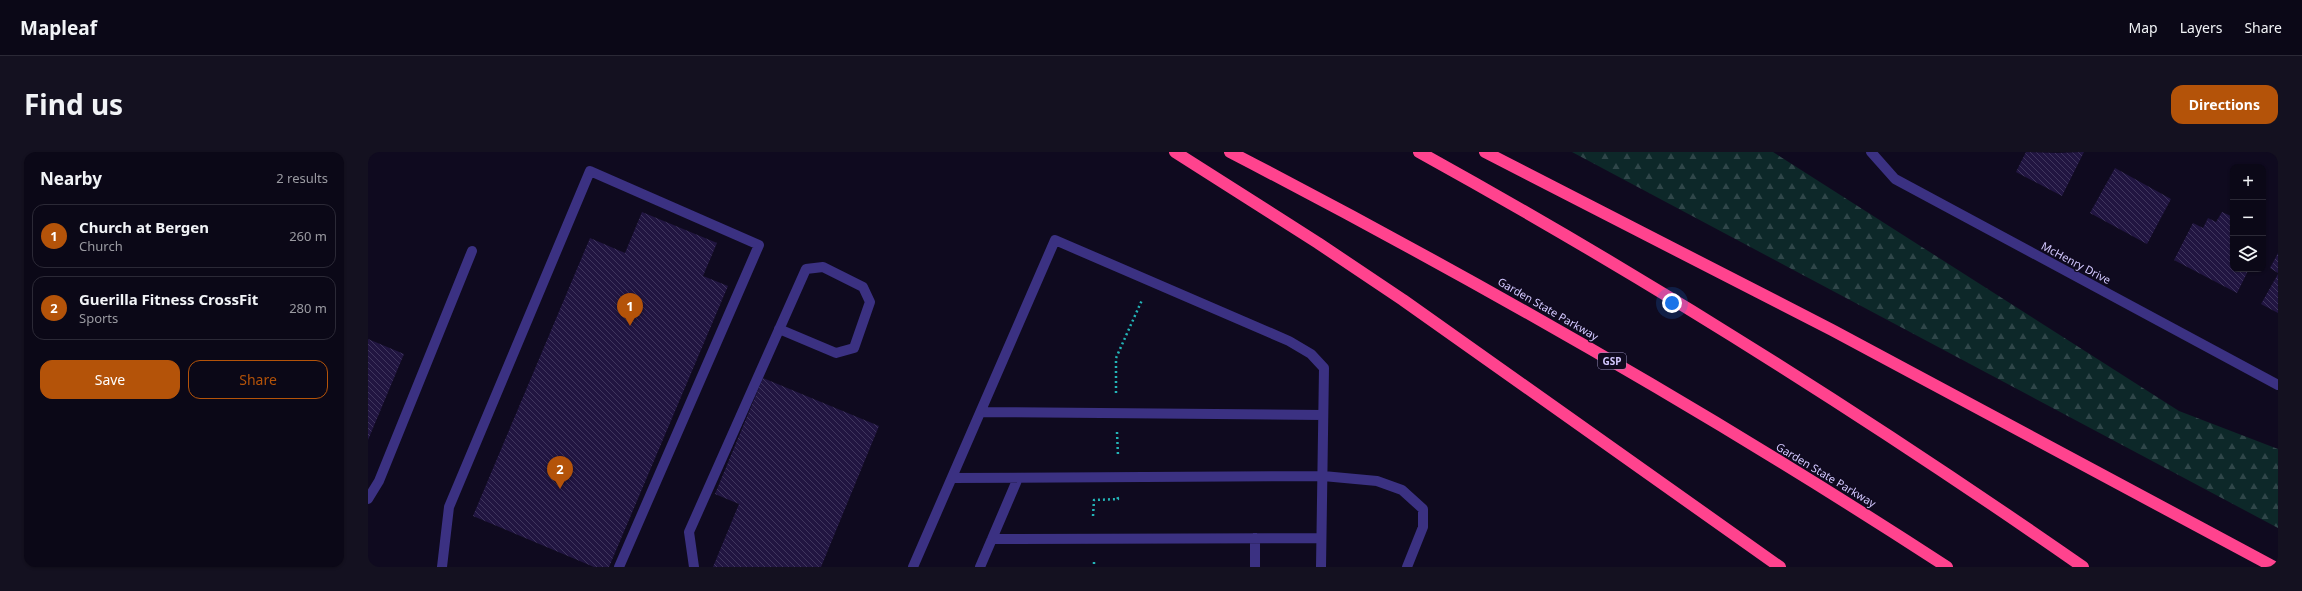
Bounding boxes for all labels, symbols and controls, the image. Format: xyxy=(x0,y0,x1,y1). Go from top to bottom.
text: Mapleaf xyxy=(20,15,97,41)
text: Map xyxy=(2129,18,2158,37)
text: Layers xyxy=(2180,18,2222,37)
text: Share xyxy=(2244,18,2282,37)
text: Find us xyxy=(24,85,123,123)
button: Directions xyxy=(2171,85,2278,124)
map controls xyxy=(2230,164,2266,272)
button: + xyxy=(2230,164,2266,200)
text: Nearby xyxy=(40,167,102,190)
text: 2 results xyxy=(276,169,328,187)
button: − xyxy=(2230,200,2266,236)
text: Church at Bergen xyxy=(79,217,209,237)
text: 1 xyxy=(50,227,58,245)
text: 260 m xyxy=(289,227,327,245)
button: layers xyxy=(2230,236,2266,272)
text: Church xyxy=(79,237,123,255)
street label: McHenry Drive xyxy=(2039,238,2114,287)
street label: Garden State Parkway xyxy=(1495,274,1602,344)
text: Guerilla Fitness CrossFit xyxy=(79,289,258,309)
pin: 1 xyxy=(617,293,643,326)
your location xyxy=(1662,293,1682,313)
text: 2 xyxy=(50,299,58,317)
text: 280 m xyxy=(289,299,327,317)
text: Sports xyxy=(79,309,118,327)
road number: GSP xyxy=(1598,353,1626,369)
button: Save xyxy=(40,360,180,399)
button: Share xyxy=(188,360,328,399)
street label: Garden State Parkway xyxy=(1774,439,1879,511)
pin: 2 xyxy=(547,456,573,489)

